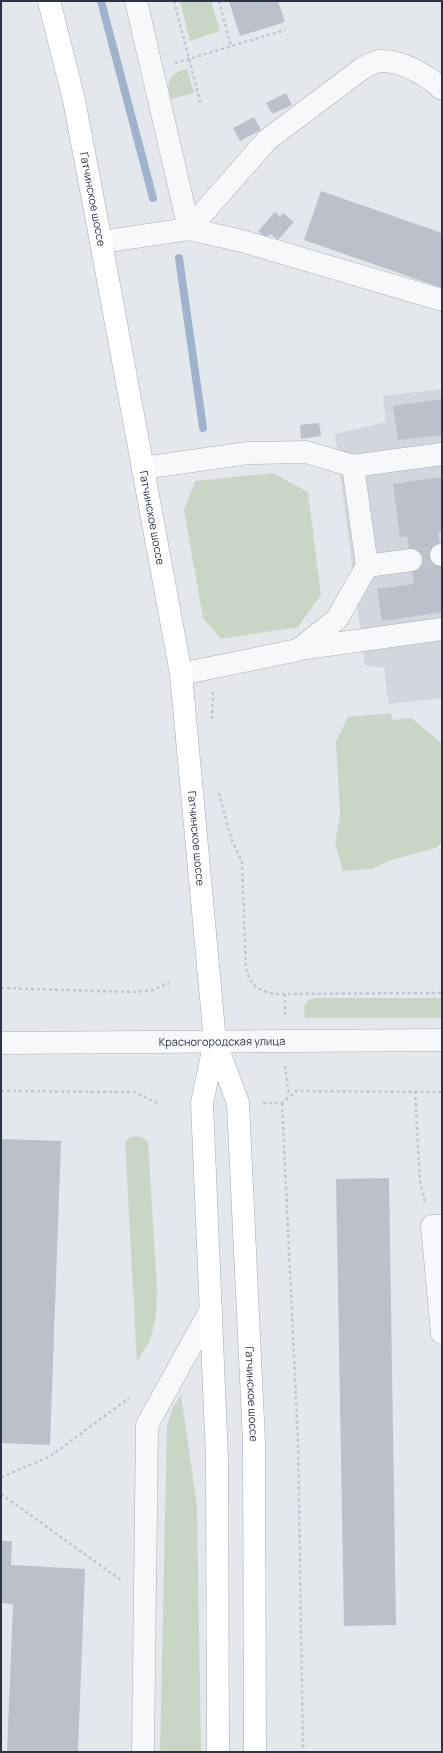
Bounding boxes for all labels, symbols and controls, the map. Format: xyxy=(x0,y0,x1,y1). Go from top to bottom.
street label: Гатчинское шоссе xyxy=(77,151,110,248)
street label: Гатчинское шоссе xyxy=(136,469,169,566)
street label: Гатчинское шоссе xyxy=(185,790,209,887)
street label: Красногородская улица xyxy=(159,1033,285,1049)
street label: Гатчинское шоссе xyxy=(242,1346,262,1443)

